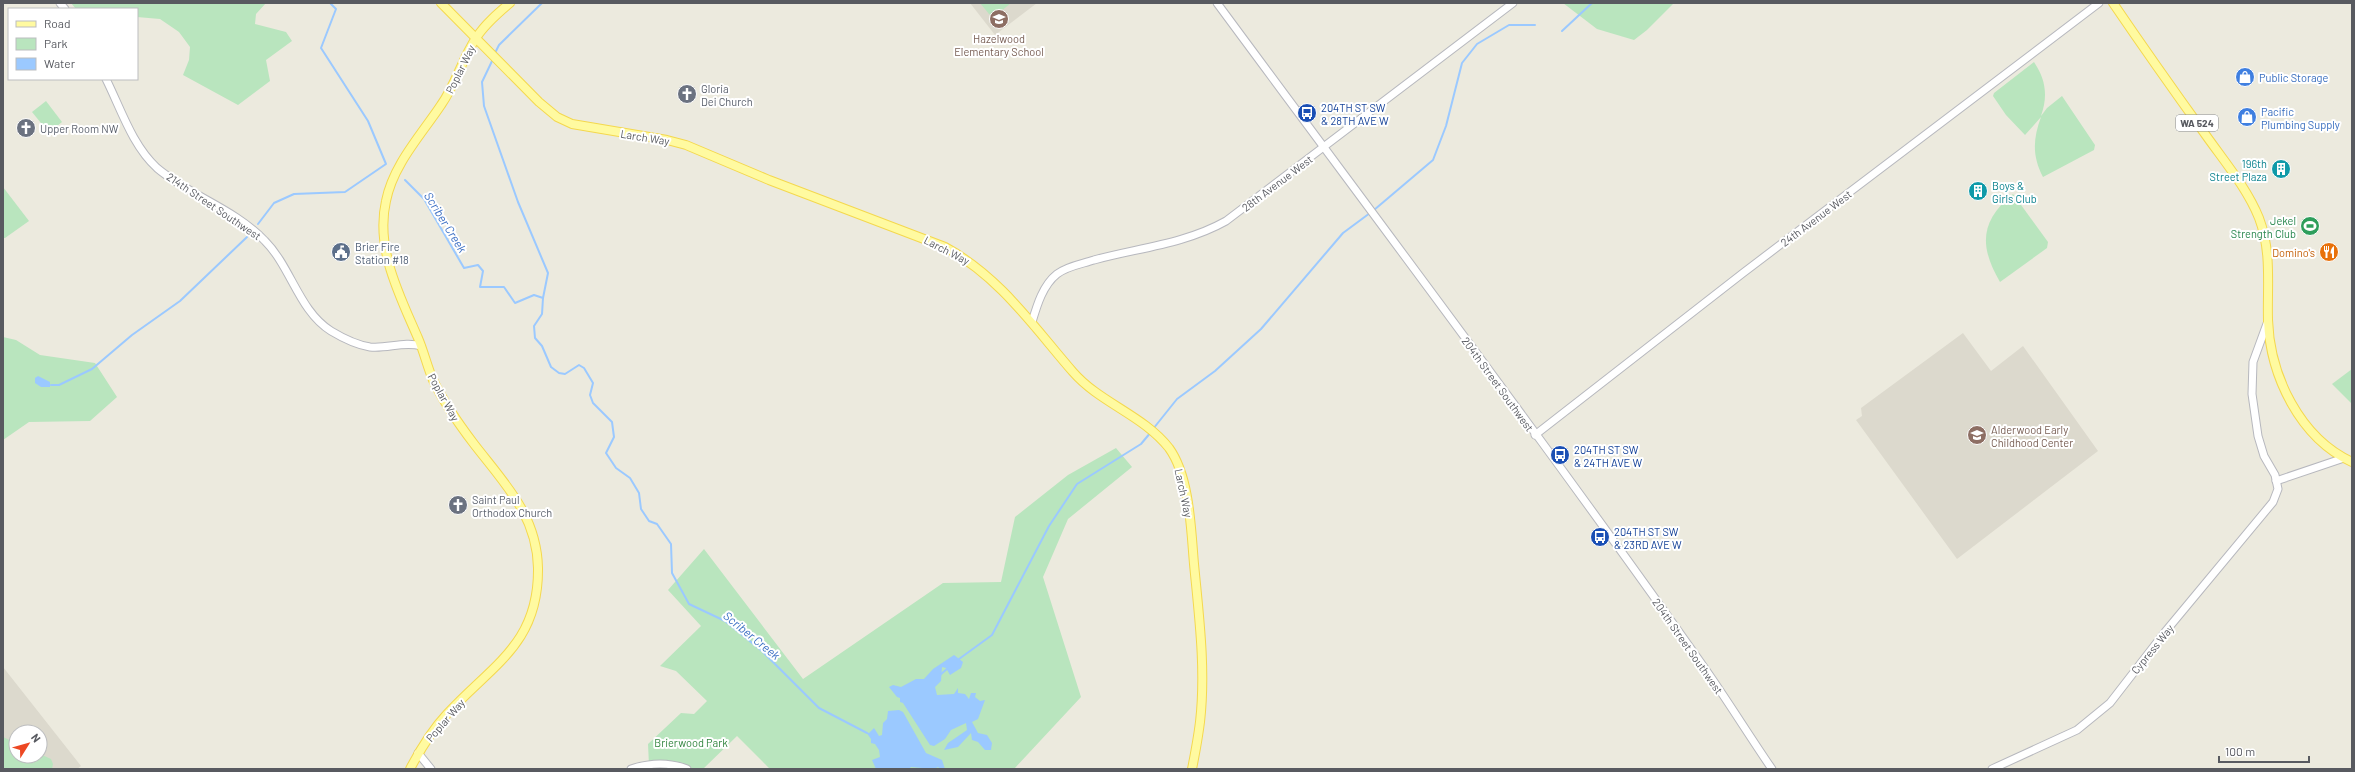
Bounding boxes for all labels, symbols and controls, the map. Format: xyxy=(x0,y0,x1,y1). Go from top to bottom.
legend xyxy=(8,8,138,80)
school or university icon: Hazelwood Elementary School xyxy=(988,8,1010,30)
text: Road xyxy=(44,16,71,30)
place label: Hazelwood Elementary School xyxy=(954,32,1044,58)
text: Park xyxy=(44,36,68,50)
street label: Poplar Way xyxy=(443,43,477,95)
text: Water xyxy=(44,56,76,70)
shop icon: Public Storage xyxy=(2234,66,2256,88)
place label: Public Storage xyxy=(2259,71,2328,84)
place label: Gloria Dei Church xyxy=(701,82,753,108)
church icon: Gloria Dei Church xyxy=(676,83,698,105)
place label: 204TH ST SW & 28TH AVE W xyxy=(1321,101,1389,127)
bus stop icon: 204TH ST SW & 28TH AVE W xyxy=(1296,102,1318,124)
place label: Pacific Plumbing Supply xyxy=(2261,105,2340,131)
shop icon: Pacific Plumbing Supply xyxy=(2236,106,2258,128)
road number: WA 524 xyxy=(2176,115,2218,131)
church icon: Upper Room NW xyxy=(15,117,37,139)
place label: Upper Room NW xyxy=(40,122,119,135)
street label: Larch Way xyxy=(620,127,670,147)
street label: 28th Avenue West xyxy=(1239,152,1315,214)
place label: 196th Street Plaza xyxy=(2210,157,2267,183)
building icon: 196th Street Plaza xyxy=(2270,158,2292,180)
street label: 214th Street Southwest xyxy=(164,170,264,242)
place label: Boys & Girls Club xyxy=(1992,179,2037,205)
building icon: Boys & Girls Club xyxy=(1967,180,1989,202)
street label: 24th Avenue West xyxy=(1778,187,1854,249)
water label: Scriber Creek xyxy=(422,189,470,255)
place label: Jekel Strength Club xyxy=(2231,214,2296,240)
sports icon: Jekel Strength Club xyxy=(2299,215,2321,237)
street label: Larch Way xyxy=(922,233,972,267)
place label: Brier Fire Station #18 xyxy=(355,240,409,266)
public building icon: Brier Fire Station #18 xyxy=(330,241,352,263)
restaurant icon: Domino's xyxy=(2318,241,2340,263)
place label: Domino's xyxy=(2272,246,2315,259)
street label: 204th Street Southwest xyxy=(1459,334,1537,434)
street label: Poplar Way xyxy=(426,371,462,423)
place label: Alderwood Early Childhood Center xyxy=(1991,423,2073,449)
school or university icon: Alderwood Early Childhood Center xyxy=(1966,424,1988,446)
place label: 204TH ST SW & 24TH AVE W xyxy=(1574,443,1642,469)
bus stop icon: 204TH ST SW & 24TH AVE W xyxy=(1549,444,1571,466)
street label: Larch Way xyxy=(1173,467,1195,519)
place label: Saint Paul Orthodox Church xyxy=(472,493,552,519)
church icon: Saint Paul Orthodox Church xyxy=(447,494,469,516)
place label: 204TH ST SW & 23RD AVE W xyxy=(1614,525,1682,551)
bus stop icon: 204TH ST SW & 23RD AVE W xyxy=(1589,526,1611,548)
street label: 204th Street Southwest xyxy=(1650,596,1726,696)
water label: Scriber Creek xyxy=(721,608,783,662)
street label: Cypress Way xyxy=(2128,622,2176,676)
street label: Poplar Way xyxy=(423,696,467,744)
north arrow xyxy=(8,724,48,764)
text: N xyxy=(29,731,44,745)
park label: Brierwood Park xyxy=(654,736,728,749)
scale bar xyxy=(2219,738,2309,764)
text: 100 m xyxy=(2225,744,2255,758)

